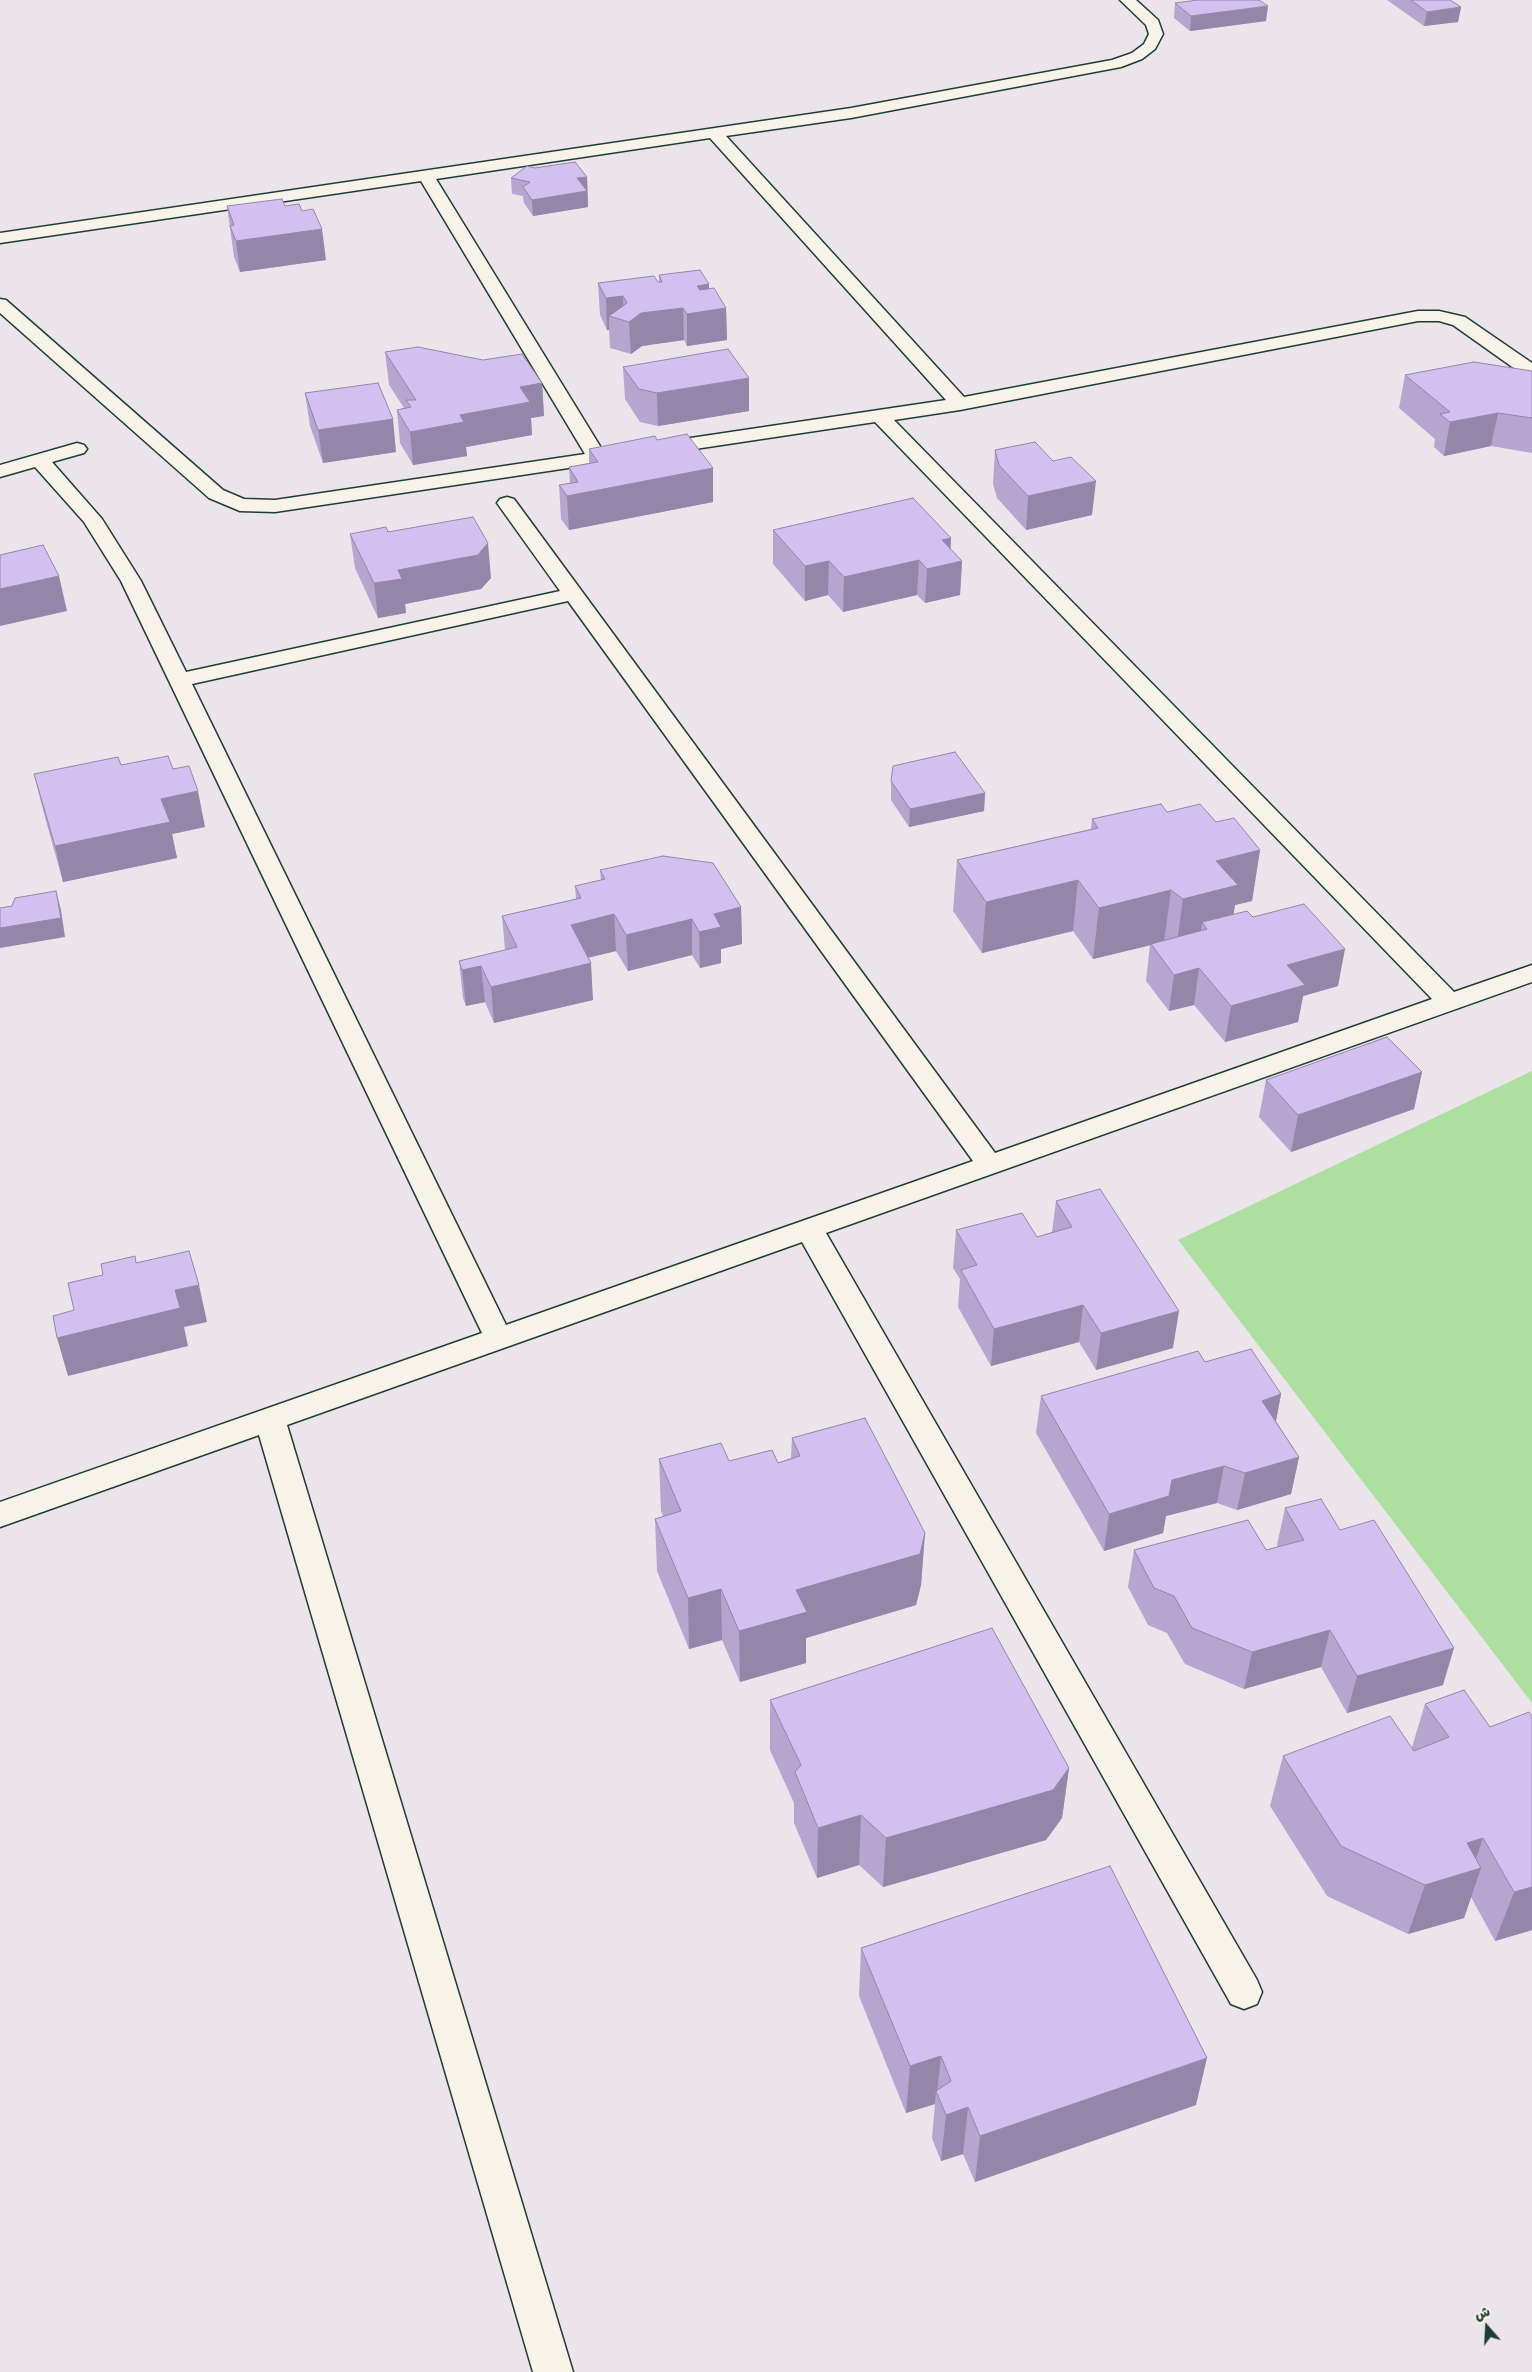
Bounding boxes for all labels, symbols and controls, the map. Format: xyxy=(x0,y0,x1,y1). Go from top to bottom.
north arrow xyxy=(1462,2302,1512,2352)
text: ش xyxy=(1472,2302,1492,2324)

